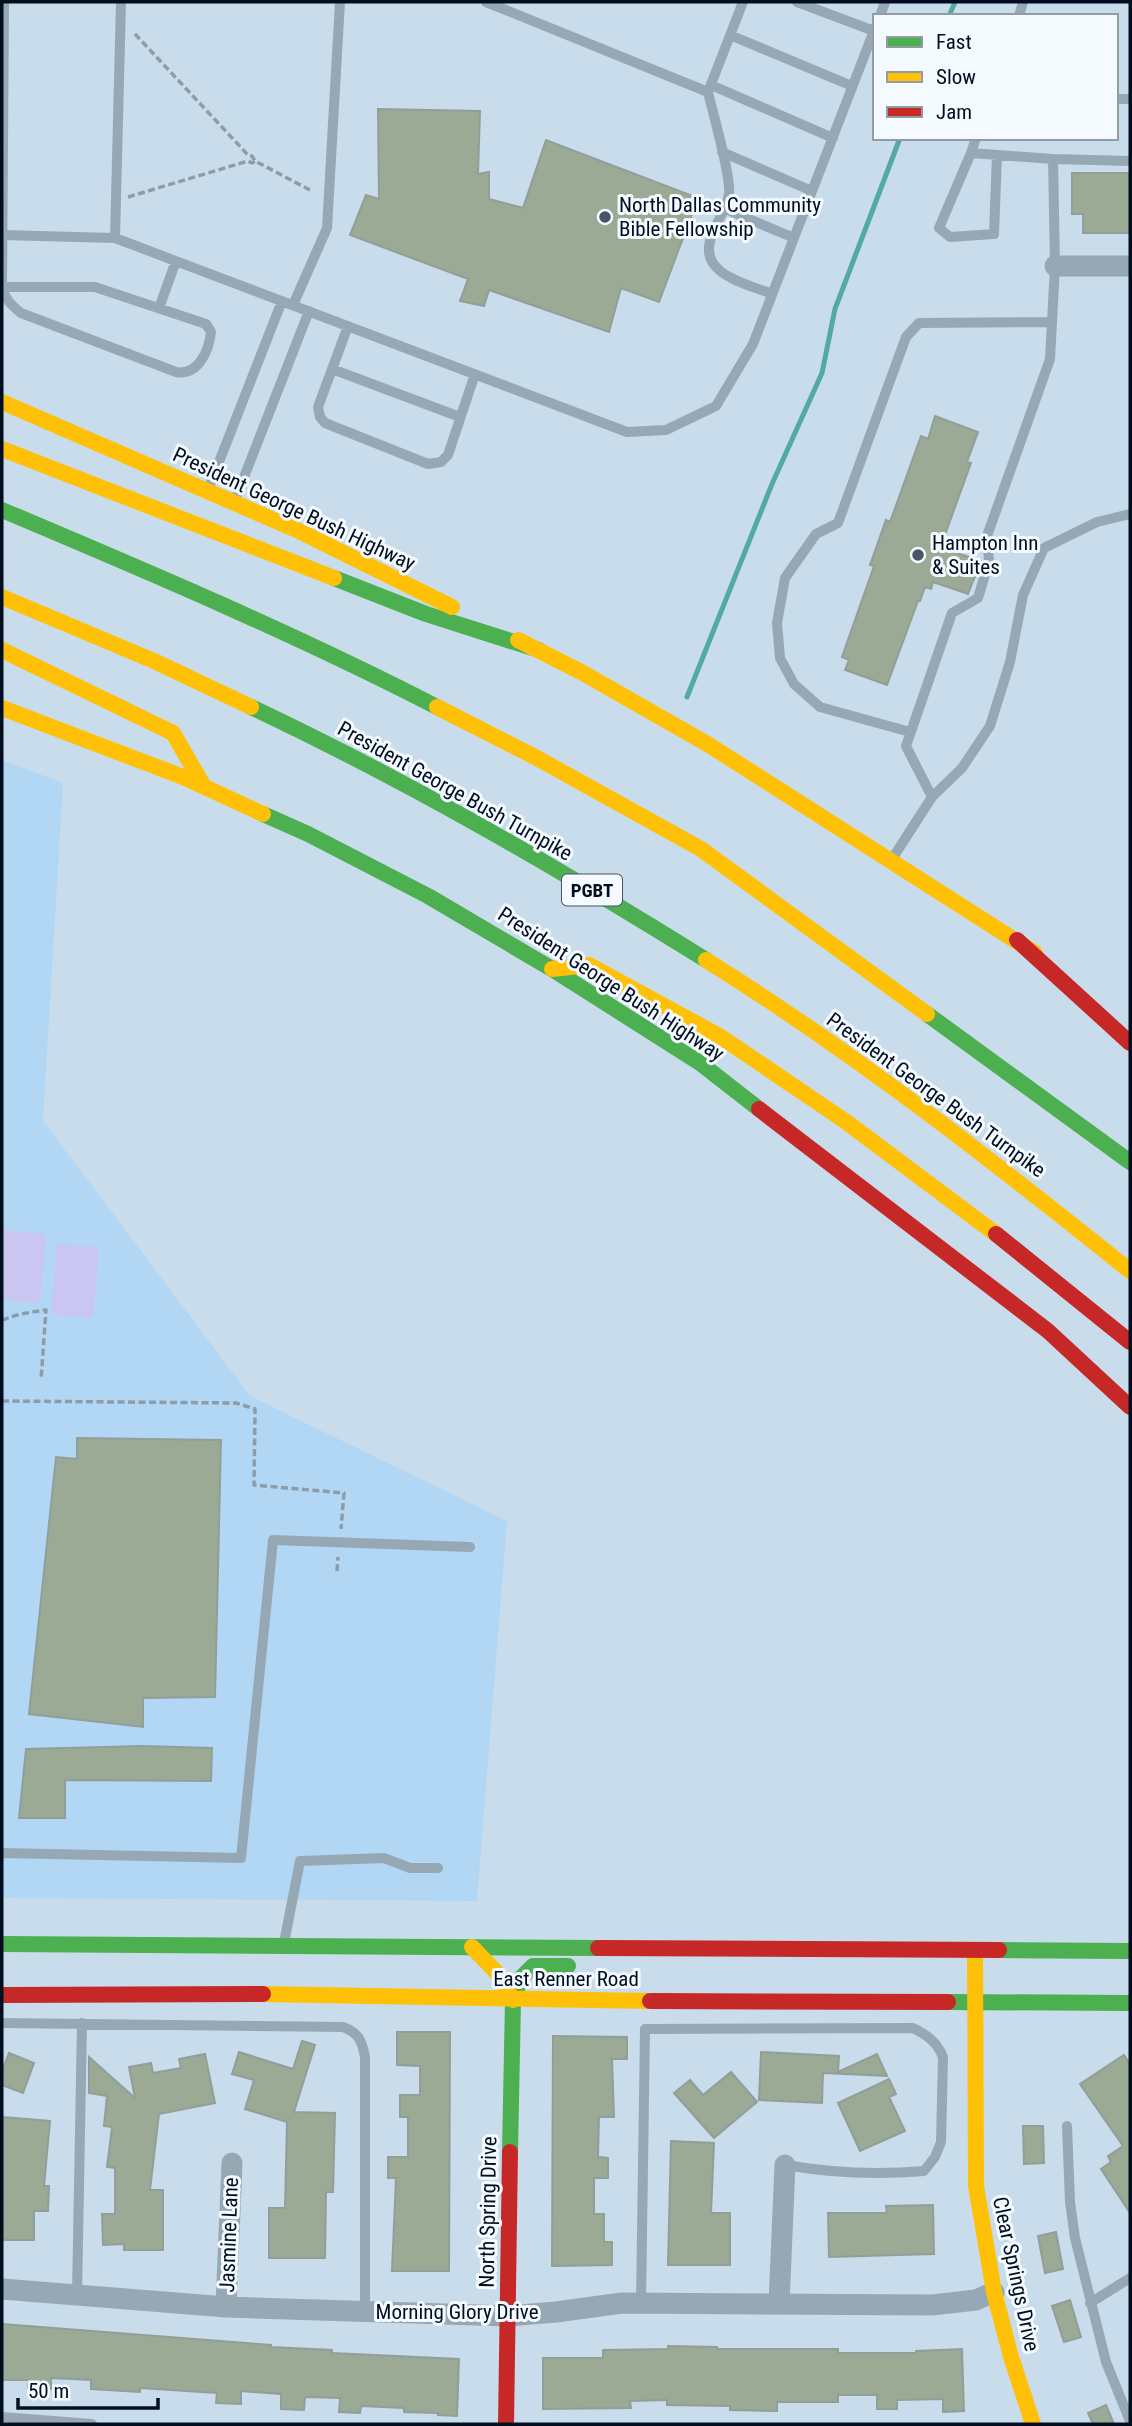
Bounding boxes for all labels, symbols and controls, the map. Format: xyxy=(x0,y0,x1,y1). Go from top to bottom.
legend xyxy=(873,14,1118,140)
text: Fast xyxy=(936,30,972,54)
text: Slow xyxy=(936,65,976,89)
text: Jam xyxy=(936,100,972,124)
place label: North Dallas Community Bible Fellowship xyxy=(619,193,821,241)
marker: North Dallas Community Bible Fellowship xyxy=(597,209,613,225)
street label: President George Bush Highway xyxy=(169,442,419,576)
place label: Hampton Inn & Suites xyxy=(932,531,1038,579)
marker: Hampton Inn & Suites xyxy=(910,547,926,563)
street label: President George Bush Turnpike xyxy=(334,716,577,866)
road number: PGBT xyxy=(562,874,622,906)
street label: President George Bush Highway xyxy=(494,902,729,1066)
street label: President George Bush Turnpike xyxy=(822,1008,1050,1182)
street label: East Renner Road xyxy=(493,1967,639,1991)
street label: North Spring Drive xyxy=(475,2136,501,2288)
street label: Jasmine Lane xyxy=(215,2177,243,2293)
street label: Clear Springs Drive xyxy=(988,2195,1044,2353)
street label: Morning Glory Drive xyxy=(376,2300,539,2324)
scale bar xyxy=(18,2366,158,2410)
text: 50 m xyxy=(28,2379,69,2403)

